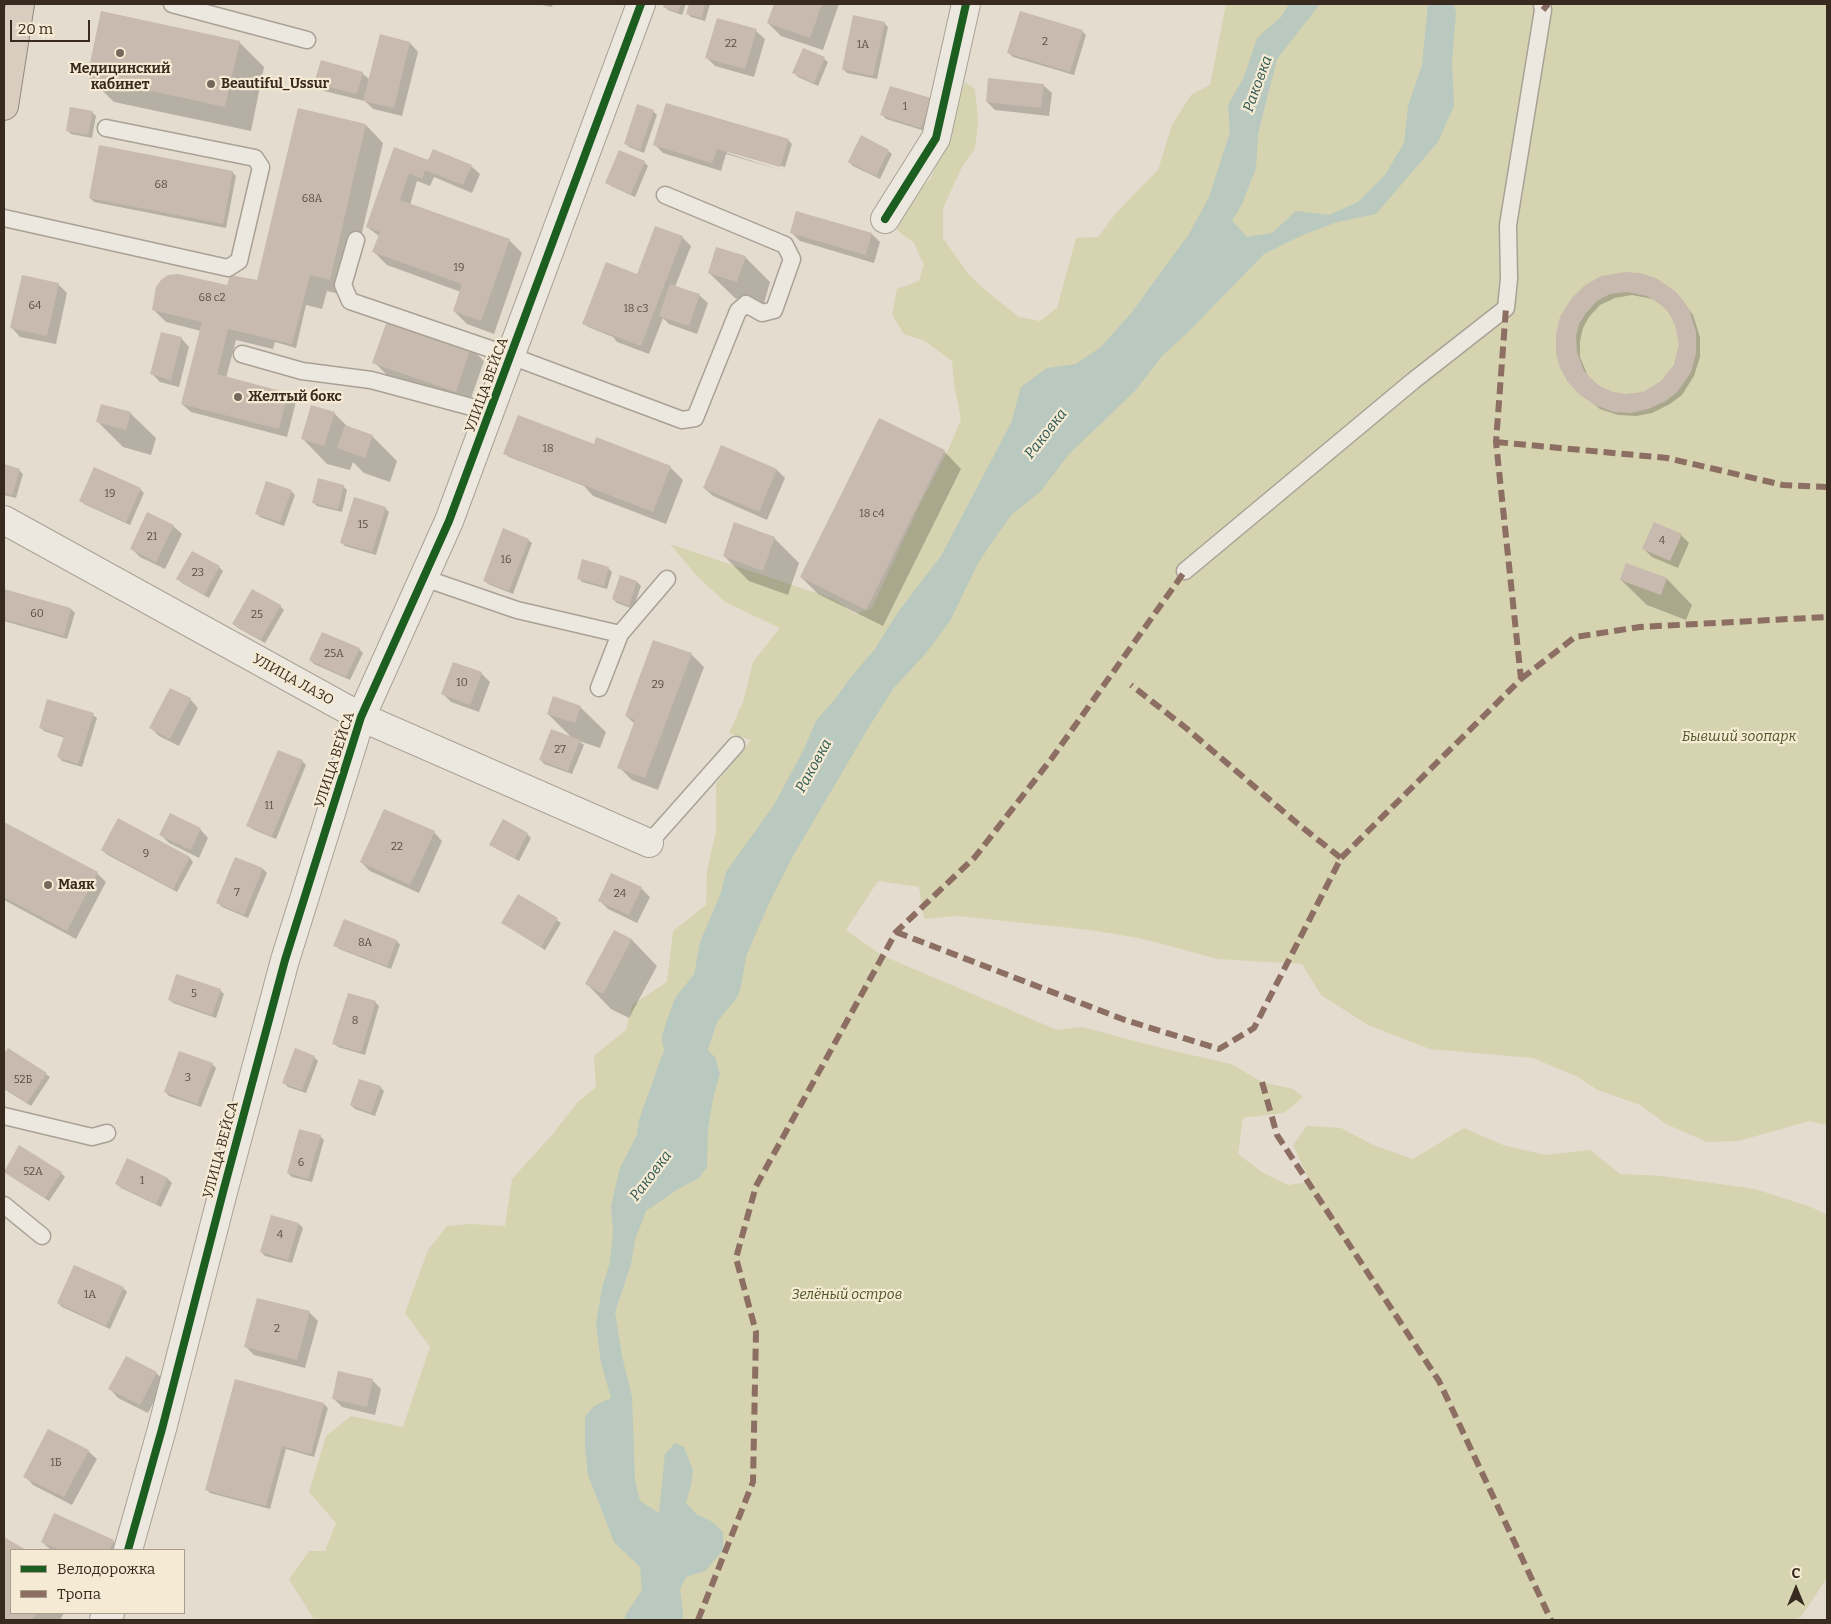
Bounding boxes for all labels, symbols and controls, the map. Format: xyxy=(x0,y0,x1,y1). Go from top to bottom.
scale bar xyxy=(12,10,92,42)
text: 20 m xyxy=(18,20,53,38)
house number: 2 xyxy=(1042,35,1048,49)
house number: 22 xyxy=(725,37,737,51)
house number: 1А xyxy=(857,38,869,52)
marker: Медицинский кабинет xyxy=(114,47,126,59)
water label: Раковка xyxy=(1240,53,1276,115)
place label: Медицинский кабинет xyxy=(70,61,170,94)
place label: Beautiful_Ussur xyxy=(221,76,329,92)
marker: Beautiful_Ussur xyxy=(205,78,217,90)
house number: 1 xyxy=(903,100,907,114)
house number: 68 xyxy=(154,178,168,192)
house number: 68А xyxy=(302,192,322,206)
house number: 19 xyxy=(454,261,464,275)
house number: 68 с2 xyxy=(199,291,225,305)
house number: 64 xyxy=(29,299,41,313)
house number: 18 с3 xyxy=(623,302,649,316)
street label: УЛИЦА ВЕЙСА xyxy=(462,335,512,435)
place label: Желтый бокс xyxy=(248,389,342,405)
marker: Желтый бокс xyxy=(232,391,244,403)
water label: Раковка xyxy=(1021,405,1071,463)
house number: 18 xyxy=(542,442,554,456)
house number: 19 xyxy=(105,487,115,501)
house number: 18 с4 xyxy=(859,507,885,521)
house number: 15 xyxy=(358,518,368,532)
house number: 21 xyxy=(147,530,157,544)
house number: 4 xyxy=(1659,534,1665,548)
house number: 16 xyxy=(501,553,511,567)
house number: 23 xyxy=(192,566,204,580)
house number: 60 xyxy=(30,607,44,621)
house number: 25 xyxy=(251,608,263,622)
house number: 25А xyxy=(324,647,344,661)
street label: УЛИЦА ЛАЗО xyxy=(249,651,337,709)
house number: 10 xyxy=(456,676,468,690)
house number: 29 xyxy=(652,678,664,692)
street label: УЛИЦА ВЕЙСА xyxy=(312,710,358,810)
park label: Бывший зоопарк xyxy=(1682,729,1796,745)
water label: Раковка xyxy=(792,736,836,796)
house number: 27 xyxy=(554,743,566,757)
house number: 11 xyxy=(265,799,273,813)
house number: 22 xyxy=(391,840,403,854)
house number: 9 xyxy=(143,847,149,861)
place label: Маяк xyxy=(58,877,95,893)
marker: Маяк xyxy=(42,879,54,891)
house number: 7 xyxy=(234,886,240,900)
house number: 24 xyxy=(614,887,626,901)
house number: 8А xyxy=(358,936,372,950)
house number: 5 xyxy=(191,987,197,1001)
house number: 8 xyxy=(352,1014,358,1028)
house number: 3 xyxy=(185,1071,191,1085)
house number: 52Б xyxy=(14,1073,32,1087)
street label: УЛИЦА ВЕЙСА xyxy=(200,1100,242,1200)
water label: Раковка xyxy=(626,1147,676,1205)
house number: 6 xyxy=(298,1156,304,1170)
house number: 52А xyxy=(23,1165,43,1179)
house number: 1 xyxy=(140,1174,144,1188)
house number: 4 xyxy=(277,1228,283,1242)
park label: Зелёный остров xyxy=(792,1287,902,1303)
house number: 1А xyxy=(84,1288,96,1302)
house number: 2 xyxy=(274,1322,280,1336)
house number: 1Б xyxy=(50,1456,62,1470)
legend xyxy=(10,1549,185,1614)
text: Велодорожка xyxy=(57,1560,155,1578)
north arrow xyxy=(1771,1564,1821,1614)
text: С xyxy=(1792,1565,1800,1582)
text: Тропа xyxy=(57,1585,101,1603)

